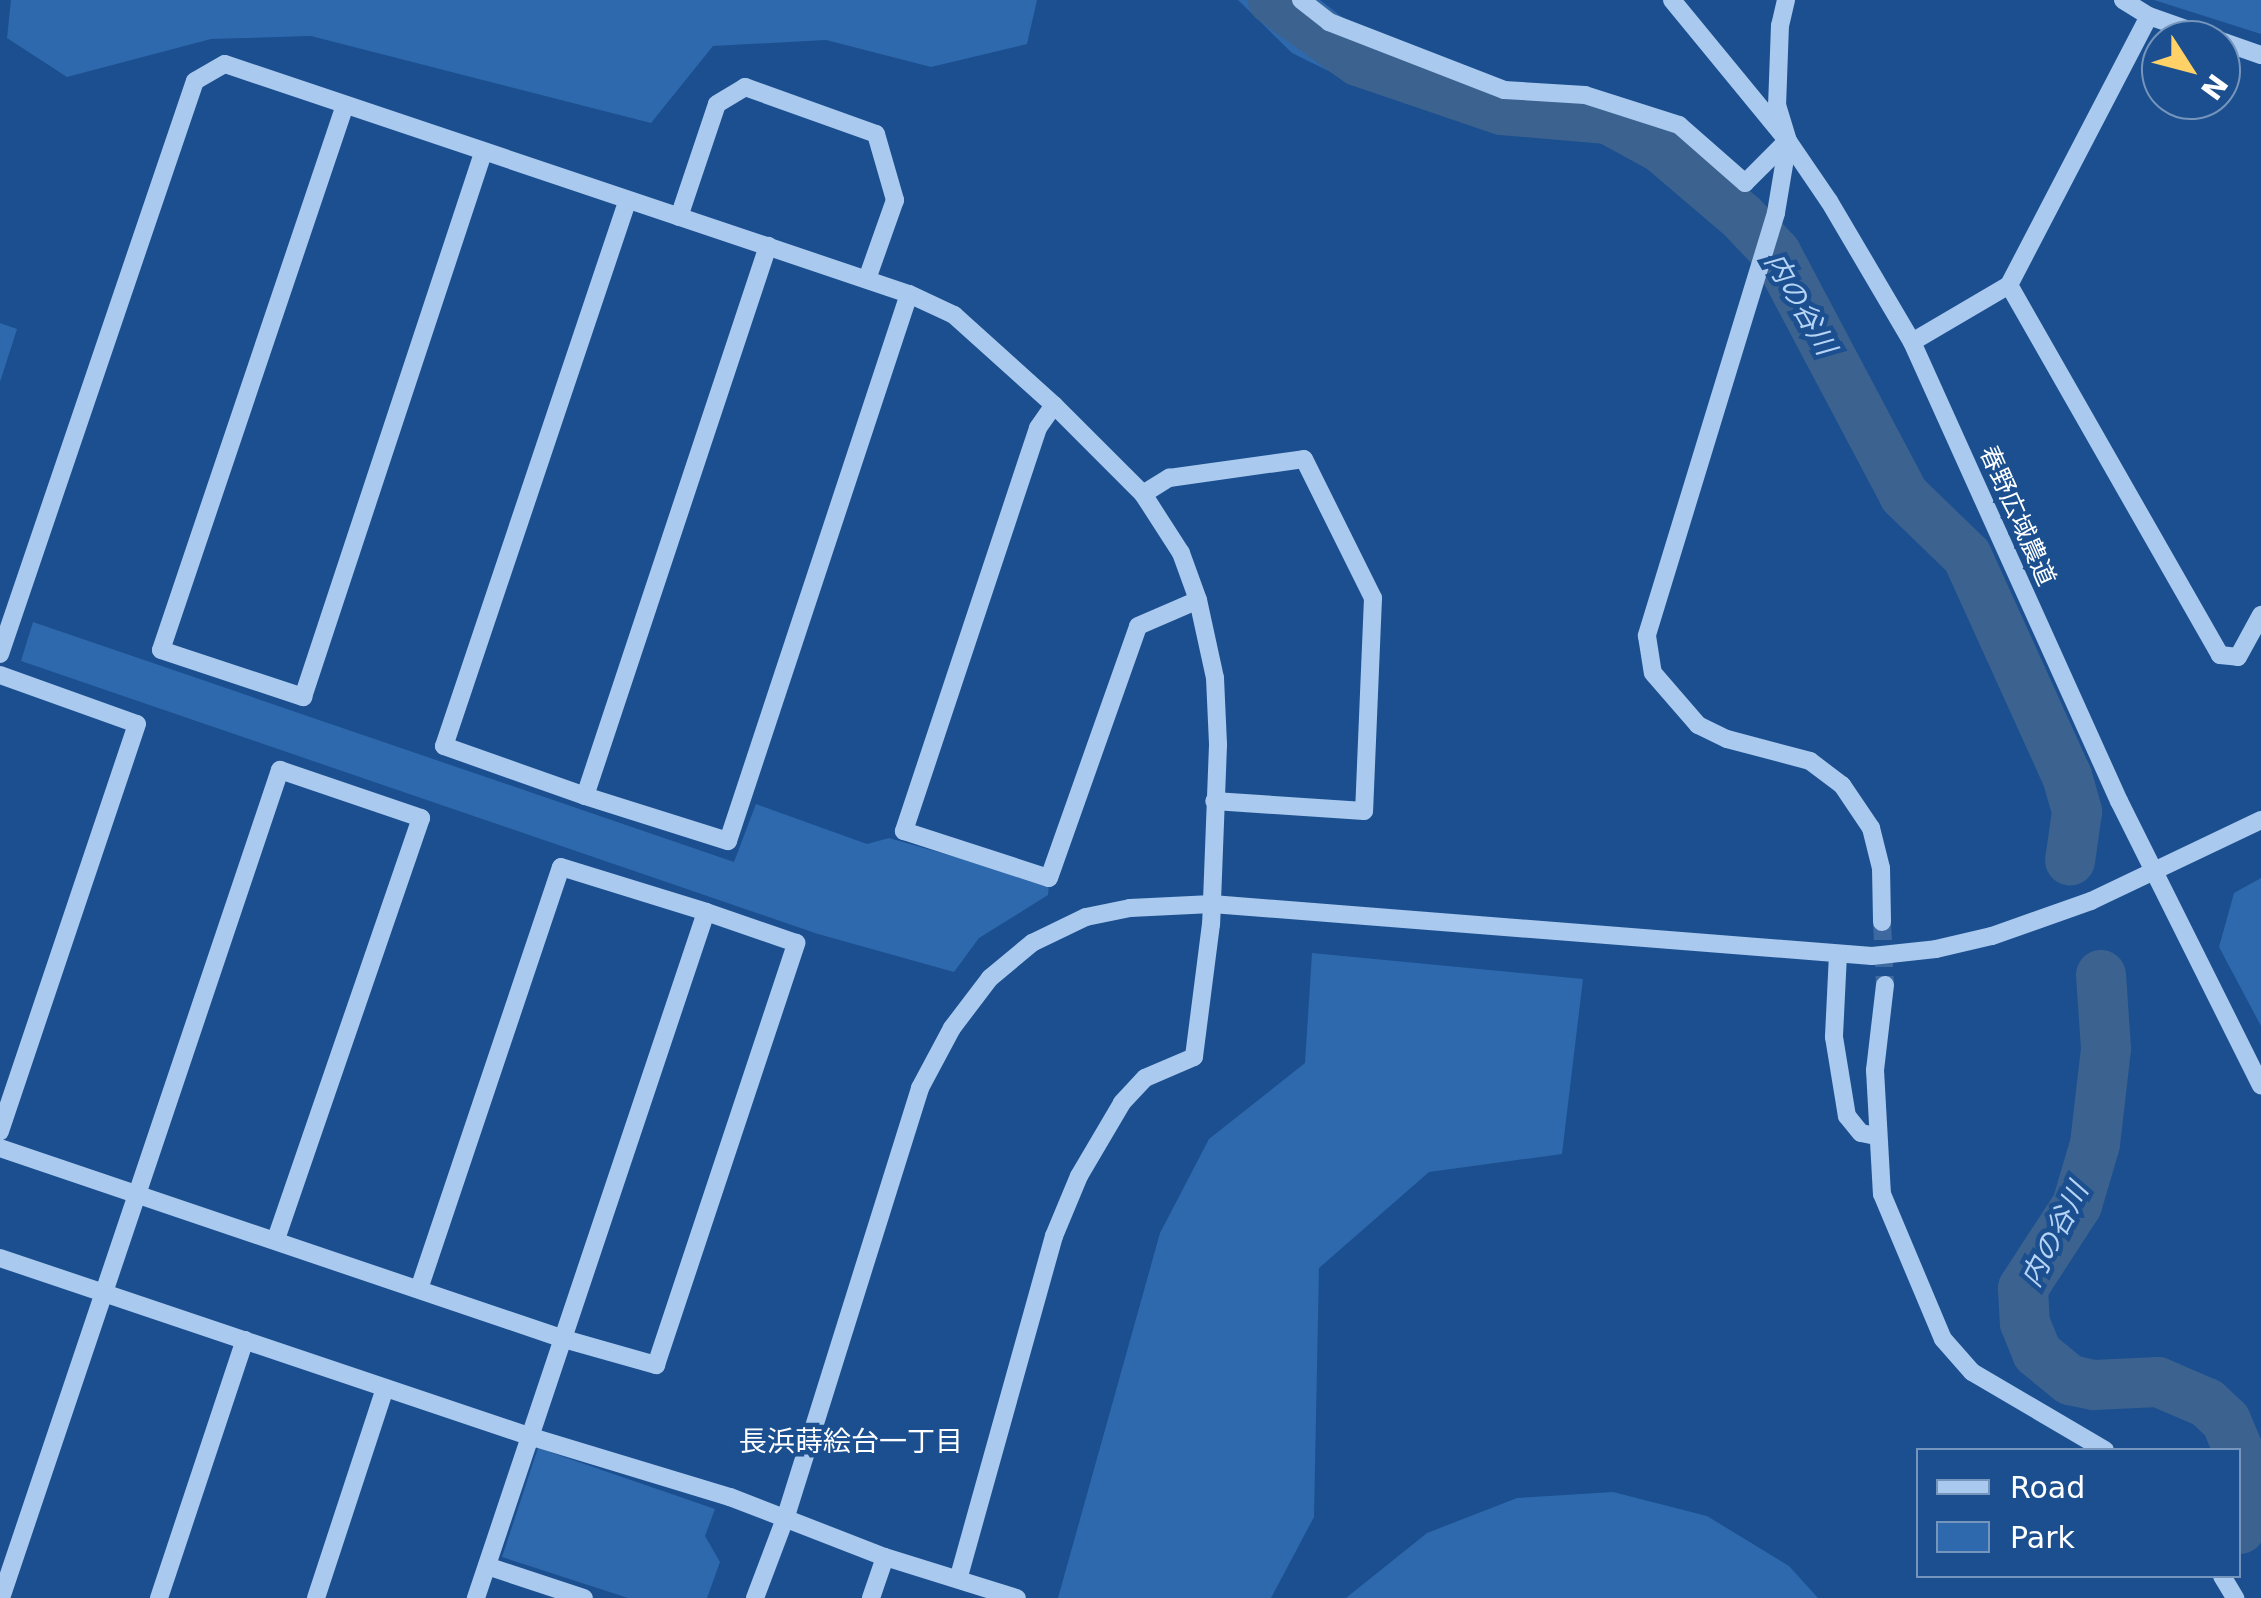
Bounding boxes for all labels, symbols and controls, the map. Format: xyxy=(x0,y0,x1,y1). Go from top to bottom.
north arrow xyxy=(2141,20,2241,120)
text: N xyxy=(2194,68,2234,106)
water label: 内の谷川 xyxy=(1757,247,1843,361)
street label: 春野広域農道 xyxy=(1973,441,2061,591)
water label: 内の谷川 xyxy=(2015,1177,2095,1293)
district label: 長浜蒔絵台一丁目 xyxy=(739,1425,963,1459)
legend xyxy=(1916,1448,2241,1578)
text: Road xyxy=(2010,1470,2085,1505)
text: Park xyxy=(2010,1520,2075,1555)

